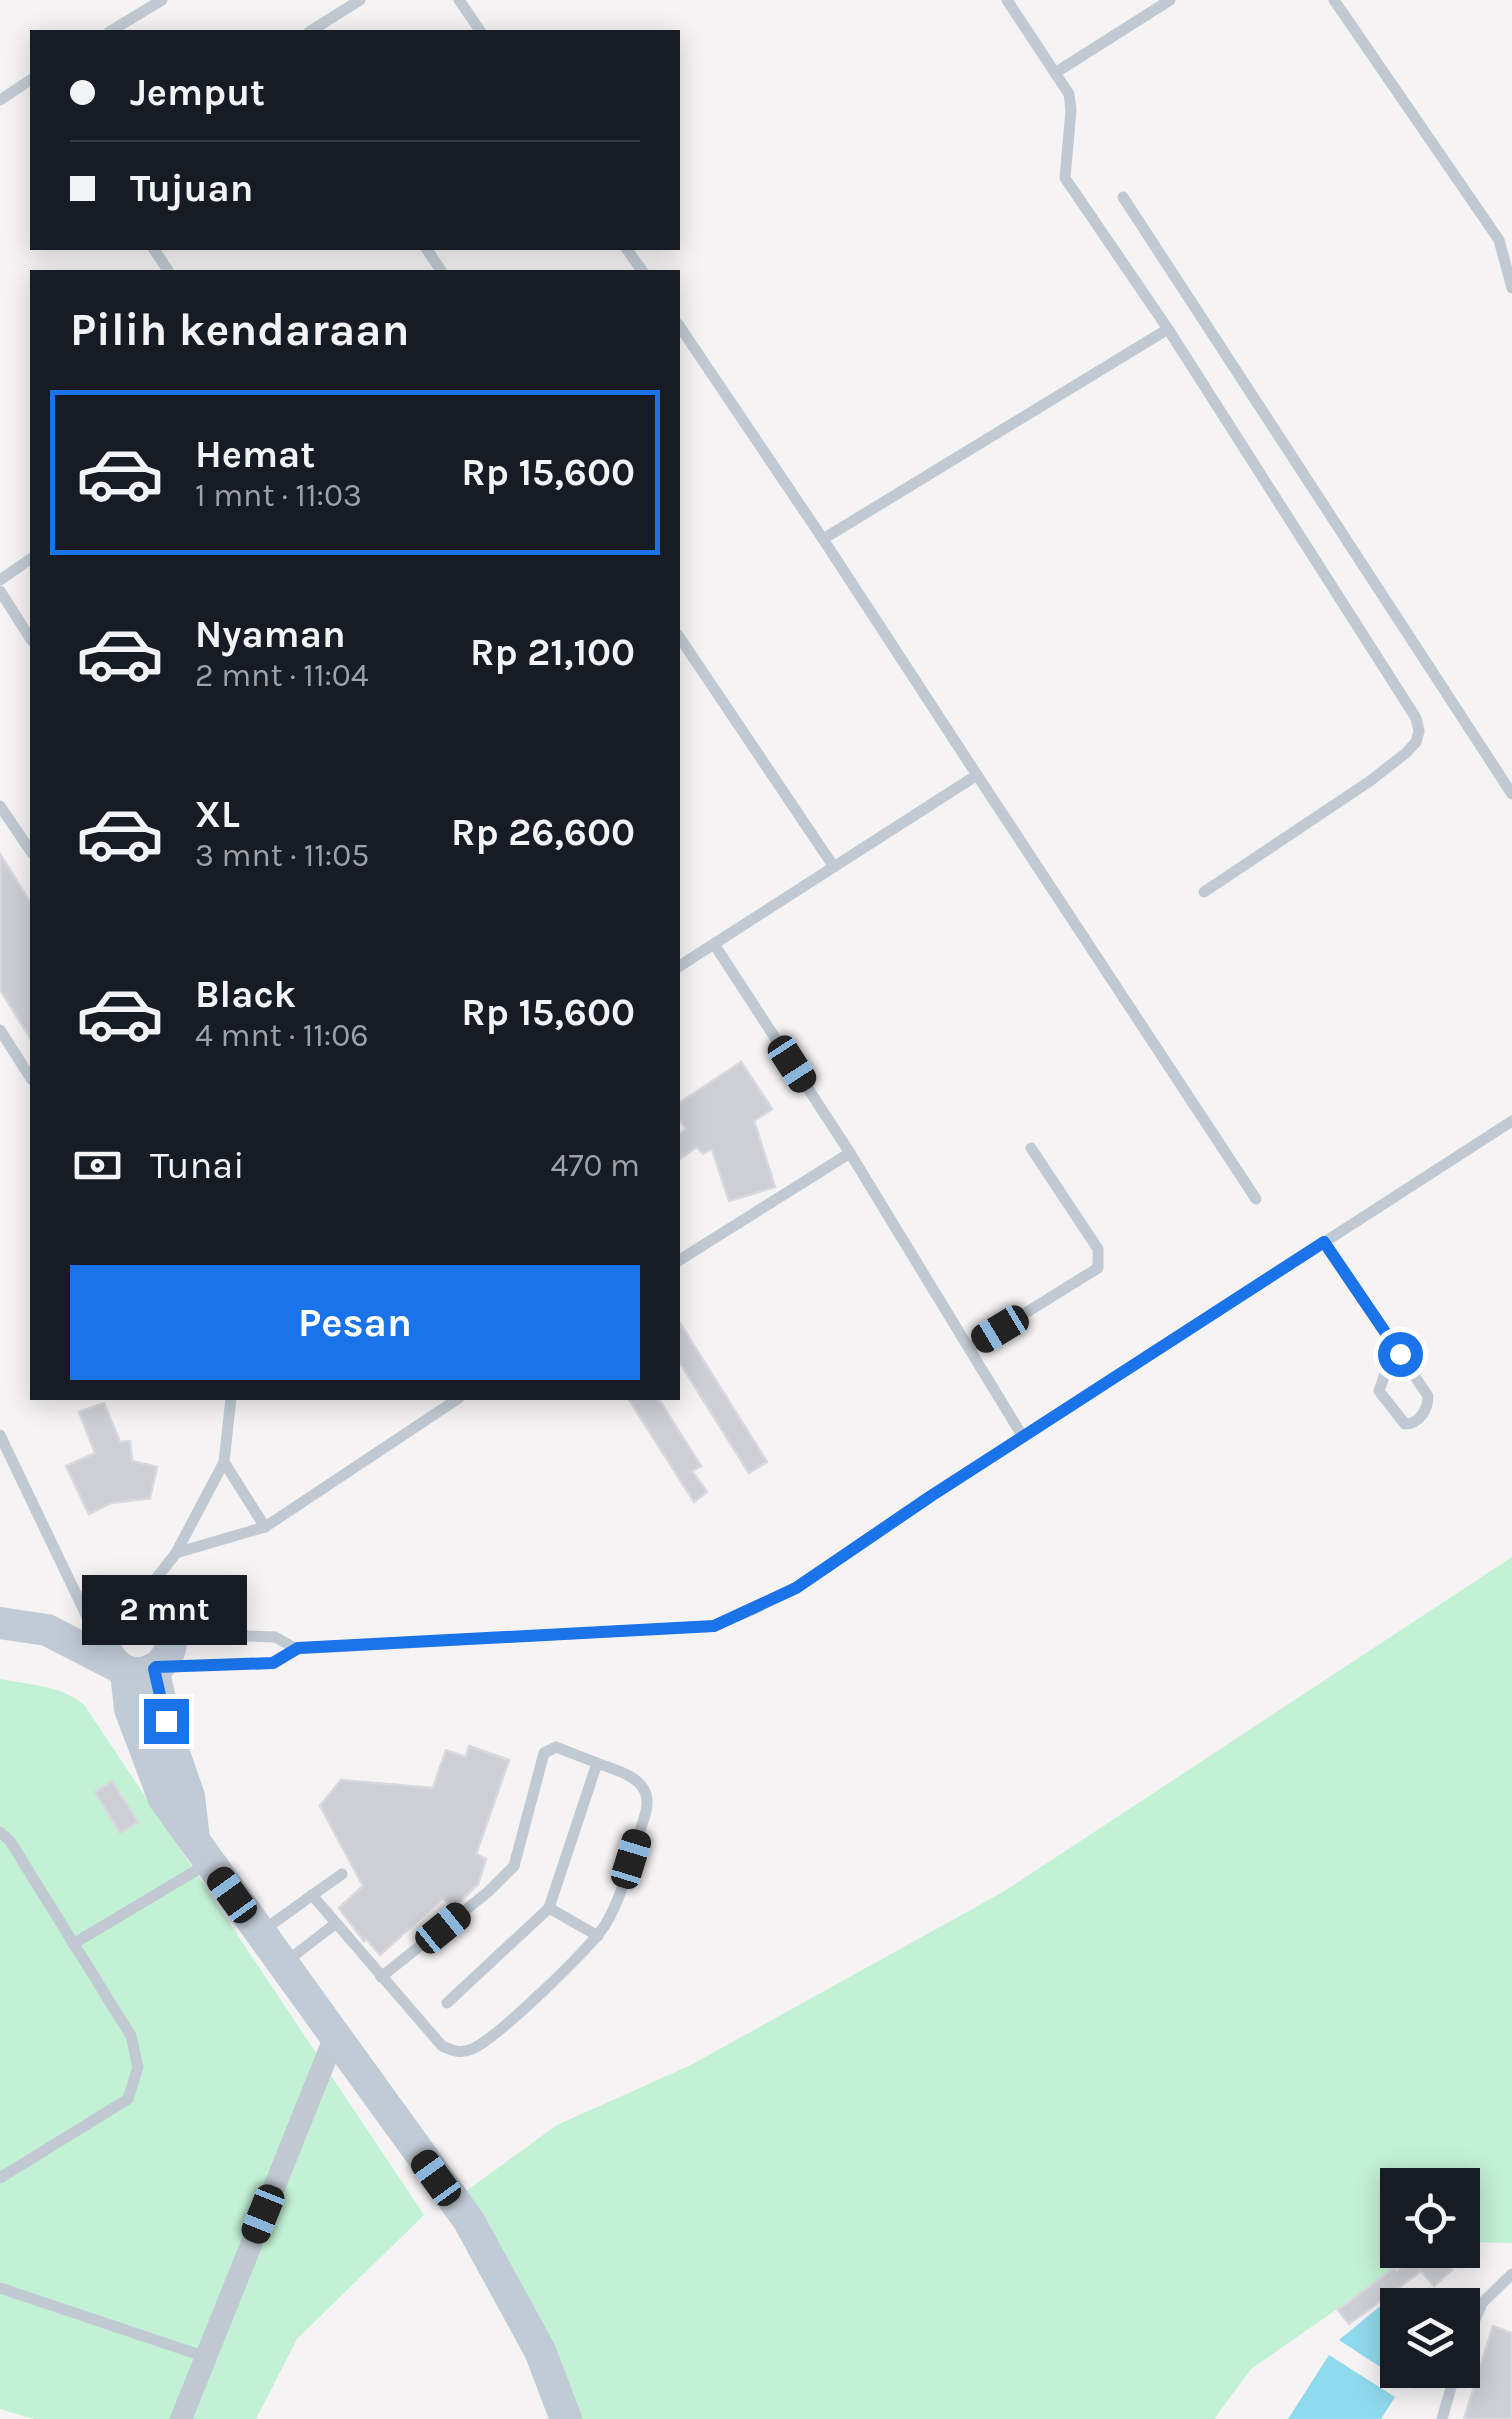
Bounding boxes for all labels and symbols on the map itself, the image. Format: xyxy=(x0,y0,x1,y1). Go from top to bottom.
car xyxy=(763,1031,821,1097)
car xyxy=(967,1301,1033,1357)
route start xyxy=(1378,1332,1423,1377)
callout: 2 mnt xyxy=(84,1576,248,1646)
route end xyxy=(144,1699,189,1744)
car xyxy=(608,1826,654,1892)
car xyxy=(202,1862,262,1928)
car xyxy=(410,1897,476,1959)
car xyxy=(406,2145,466,2211)
car xyxy=(238,2181,288,2247)

